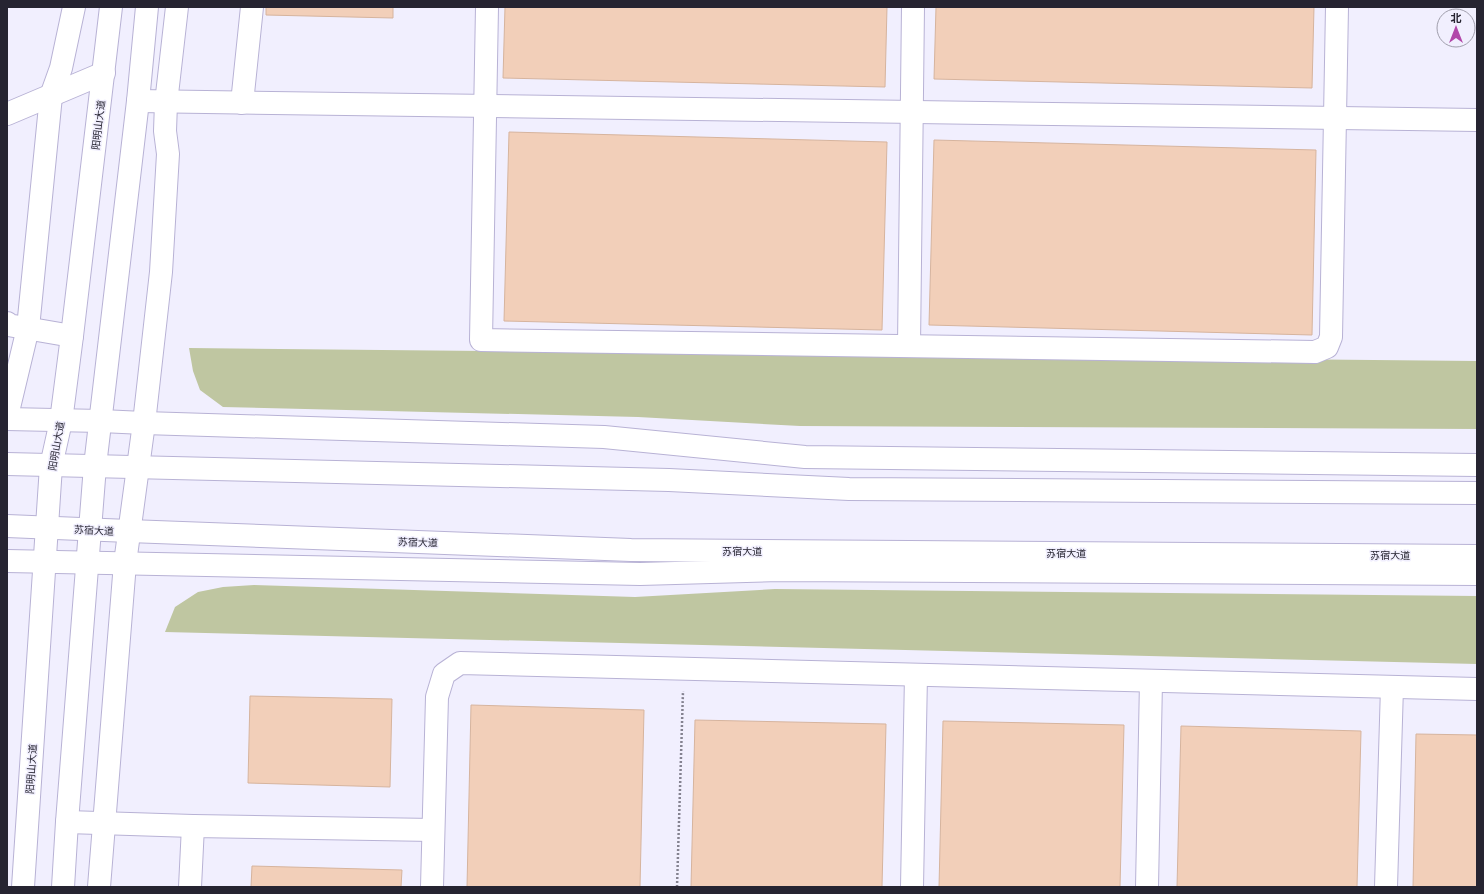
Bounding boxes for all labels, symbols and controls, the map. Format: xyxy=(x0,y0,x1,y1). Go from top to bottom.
north arrow xyxy=(1436,8,1476,48)
text: 北 xyxy=(1451,12,1462,24)
street label: 阳明山大道 xyxy=(90,100,107,151)
street label: 阳明山大道 xyxy=(47,421,66,472)
street label: 苏宿大道 xyxy=(74,524,114,537)
street label: 苏宿大道 xyxy=(398,536,438,549)
street label: 苏宿大道 xyxy=(722,546,762,557)
street label: 苏宿大道 xyxy=(1046,548,1086,559)
street label: 苏宿大道 xyxy=(1370,550,1410,561)
street label: 阳明山大道 xyxy=(24,744,39,794)

